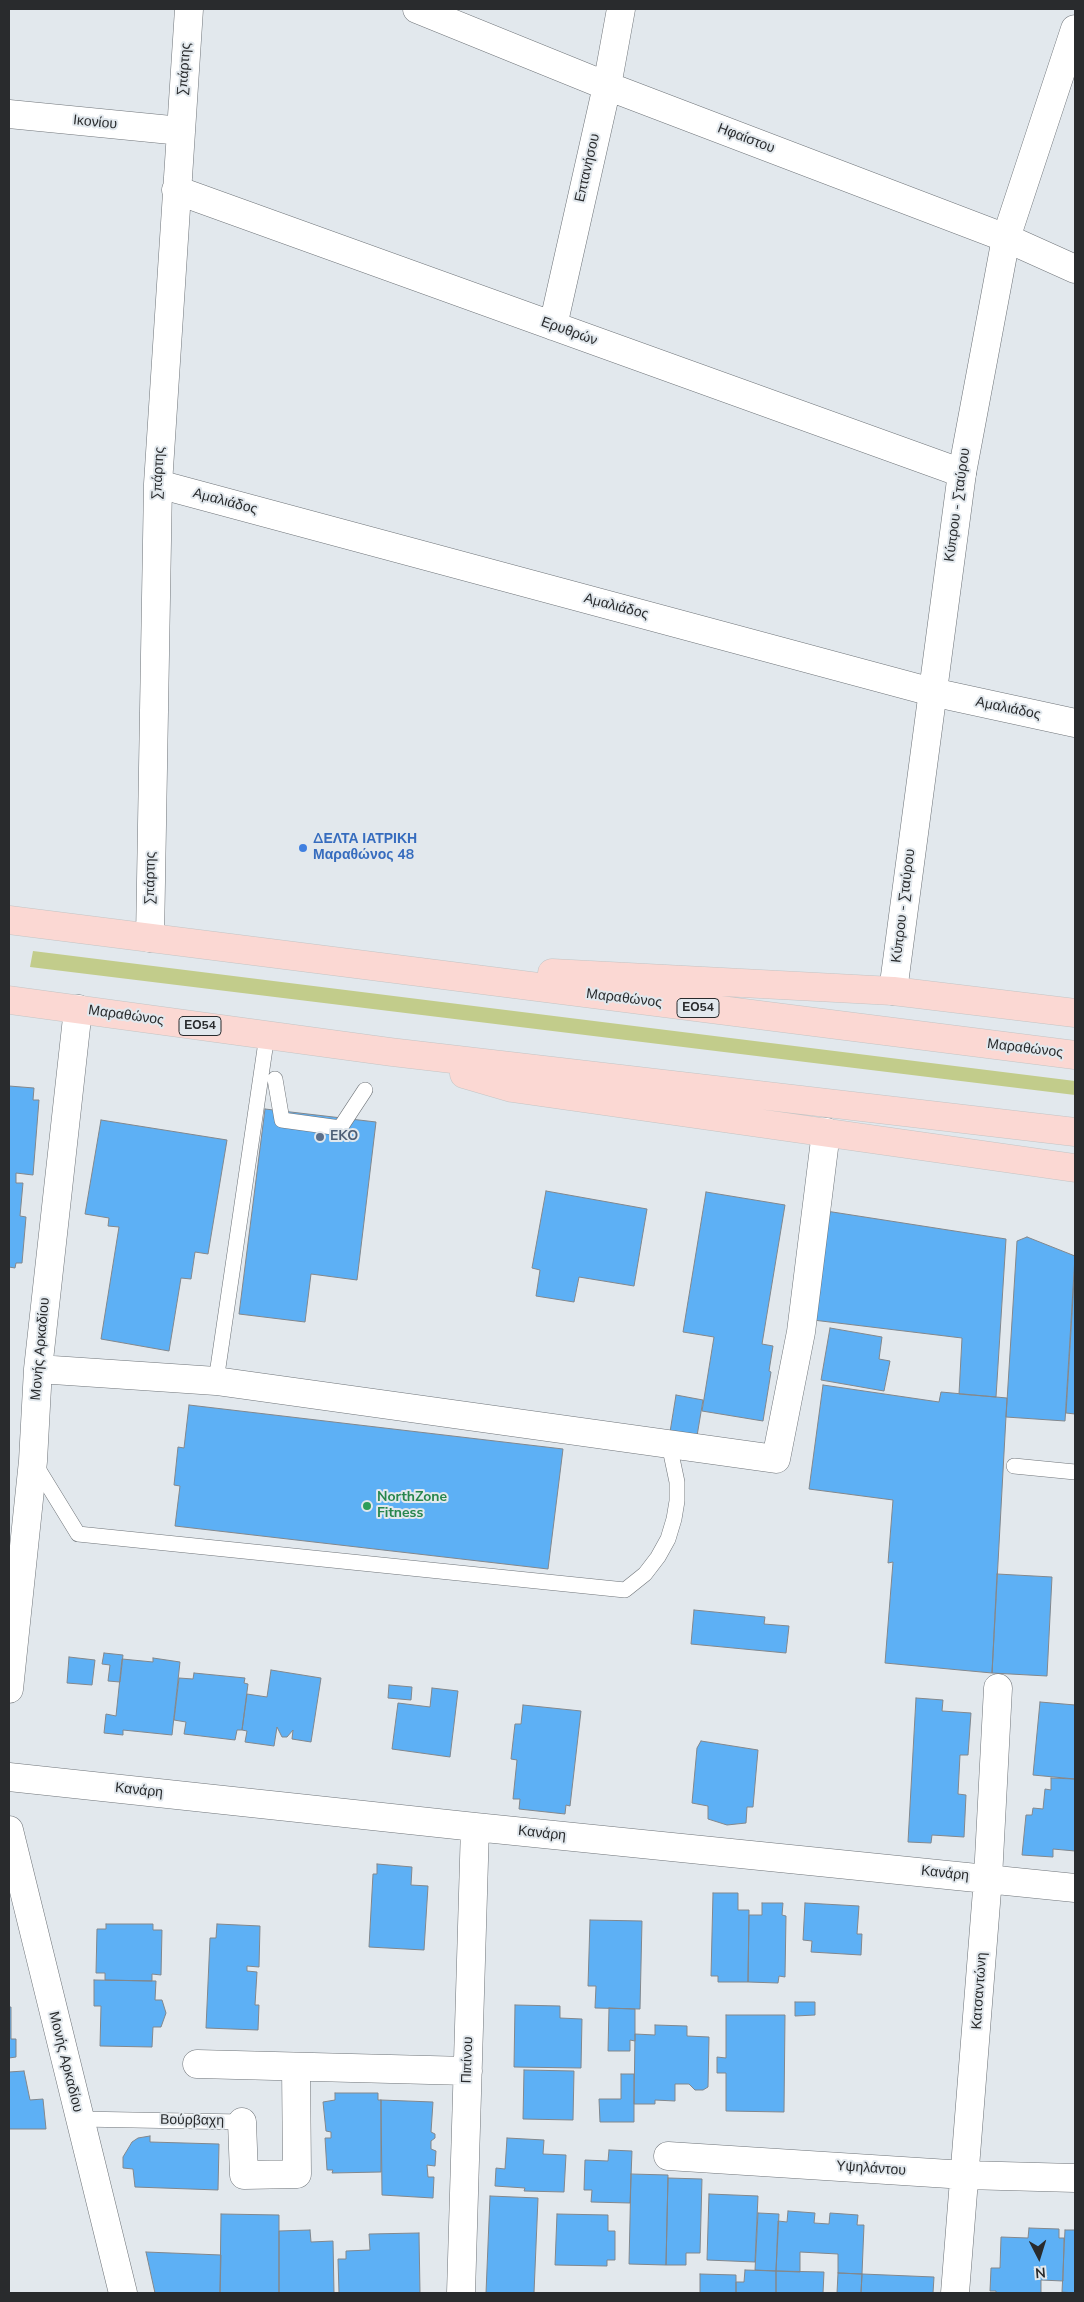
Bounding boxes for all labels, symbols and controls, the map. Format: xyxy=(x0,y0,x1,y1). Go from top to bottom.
street label: Σπάρτης xyxy=(175,42,195,96)
street label: Ικονίου xyxy=(72,112,118,134)
street label: Ηφαίστου xyxy=(715,120,777,158)
street label: Επτανήσου xyxy=(572,132,604,204)
street label: Ερυθρών xyxy=(539,314,599,350)
street label: Σπάρτης xyxy=(149,446,169,500)
street label: Κύπρου - Σταύρου xyxy=(942,447,974,563)
street label: Αμαλιάδος xyxy=(191,485,259,519)
street label: Αμαλιάδος xyxy=(582,590,650,624)
street label: Αμαλιάδος xyxy=(974,694,1042,724)
place label: ΔΕΛΤΑ ΙΑΤΡΙΚΗ Μαραθώνος 48 xyxy=(313,832,417,864)
marker: ΔΕΛΤΑ ΙΑΤΡΙΚΗ Μαραθώνος 48 xyxy=(297,842,309,854)
street label: Κύπρου - Σταύρου xyxy=(889,848,919,964)
street label: Σπάρτης xyxy=(142,852,160,904)
street label: Μαραθώνος xyxy=(585,986,663,1012)
road number: ΕΟ54 xyxy=(677,998,719,1018)
street label: Μαραθώνος xyxy=(87,1002,165,1030)
road number: ΕΟ54 xyxy=(179,1016,221,1036)
street label: Μαραθώνος xyxy=(986,1036,1064,1062)
place label: EKO xyxy=(330,1129,358,1145)
marker: EKO xyxy=(314,1131,326,1143)
street label: Μονής Αρκαδίου xyxy=(28,1297,54,1401)
place label: NorthZone Fitness xyxy=(377,1490,447,1522)
marker: NorthZone Fitness xyxy=(361,1500,373,1512)
street label: Κανάρη xyxy=(114,1780,164,1802)
street label: Κανάρη xyxy=(517,1823,567,1845)
street label: Κανάρη xyxy=(920,1863,970,1885)
street label: Κατσαντώνη xyxy=(969,1952,991,2030)
street label: Μονής Αρκαδίου xyxy=(44,2010,86,2114)
street label: Πιπίνου xyxy=(459,2036,477,2084)
street label: Βούρβαχη xyxy=(160,2112,224,2130)
street label: Υψηλάντου xyxy=(836,2158,906,2180)
north arrow xyxy=(1014,2232,1064,2282)
text: N xyxy=(1034,2263,1046,2282)

